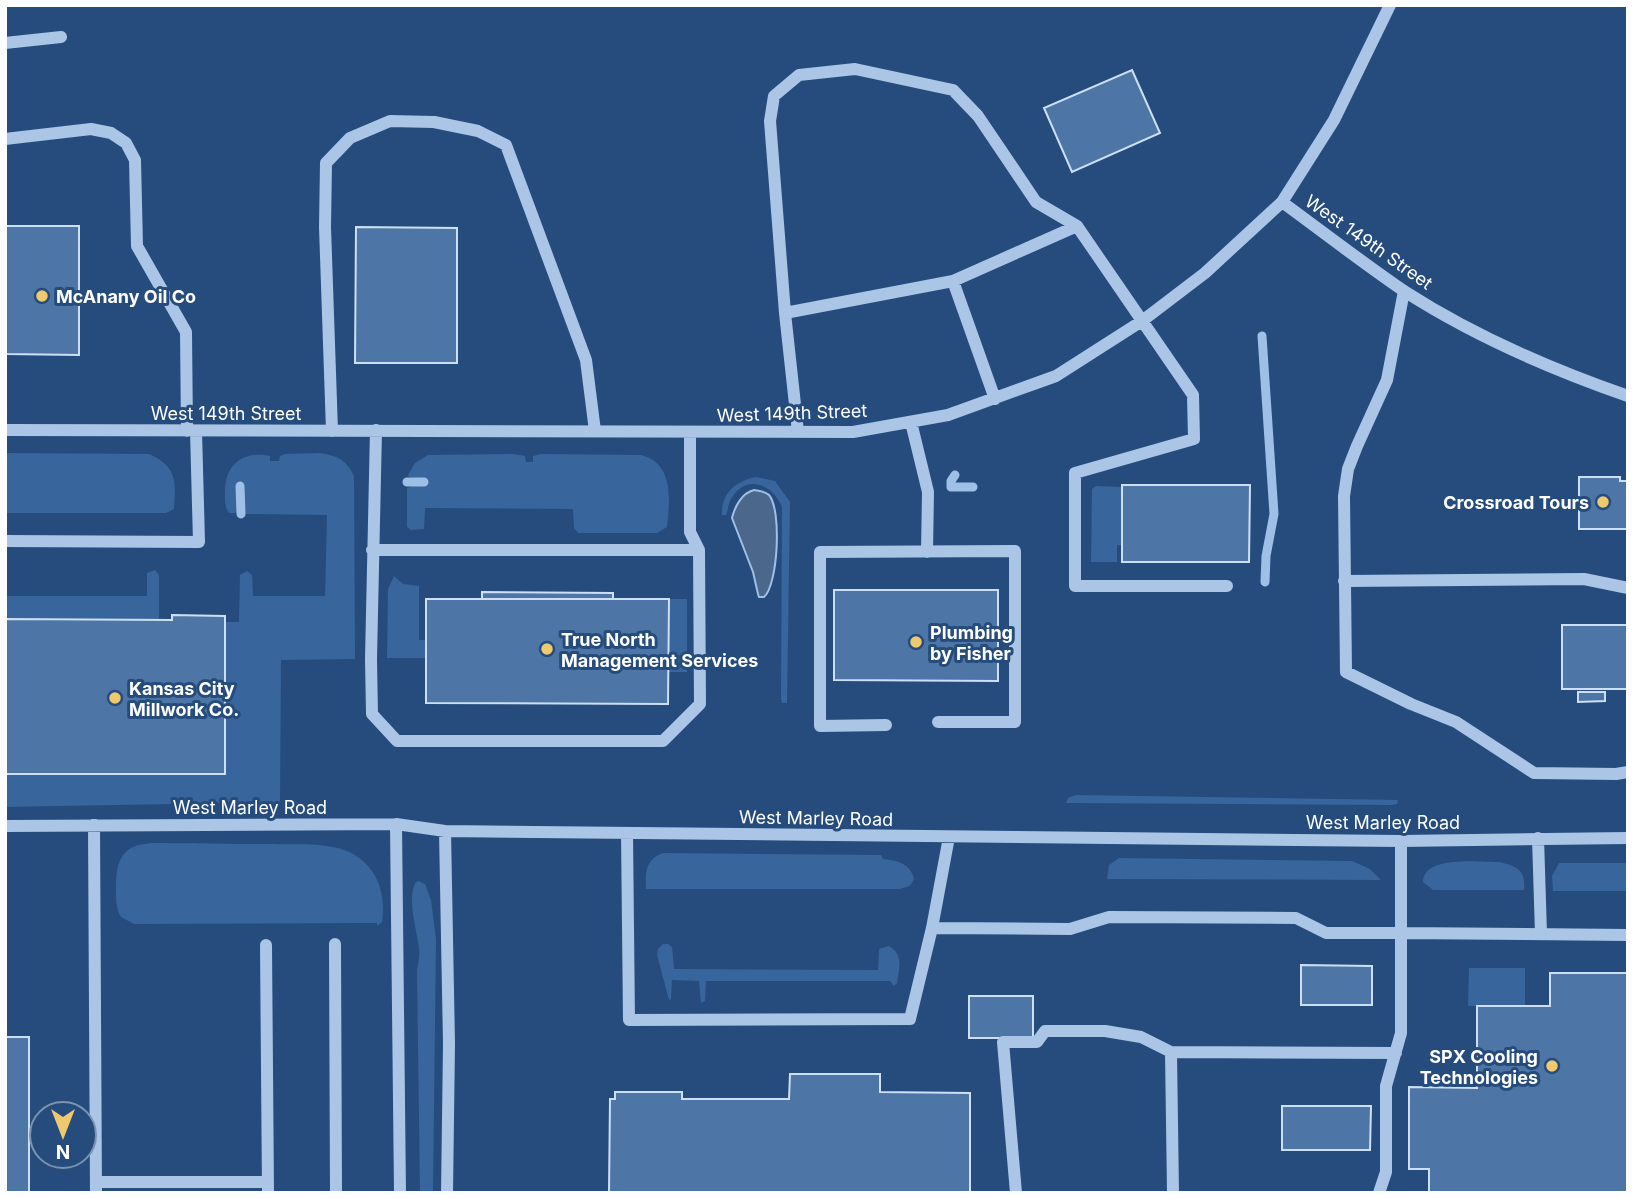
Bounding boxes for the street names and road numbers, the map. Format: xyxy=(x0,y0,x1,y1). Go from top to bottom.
street label: West 149th Street xyxy=(1301,190,1437,294)
street label: West 149th Street xyxy=(716,400,868,426)
street label: West 149th Street xyxy=(151,403,301,424)
street label: West Marley Road xyxy=(173,797,327,818)
street label: West Marley Road xyxy=(739,806,893,830)
street label: West Marley Road xyxy=(1306,812,1460,833)

